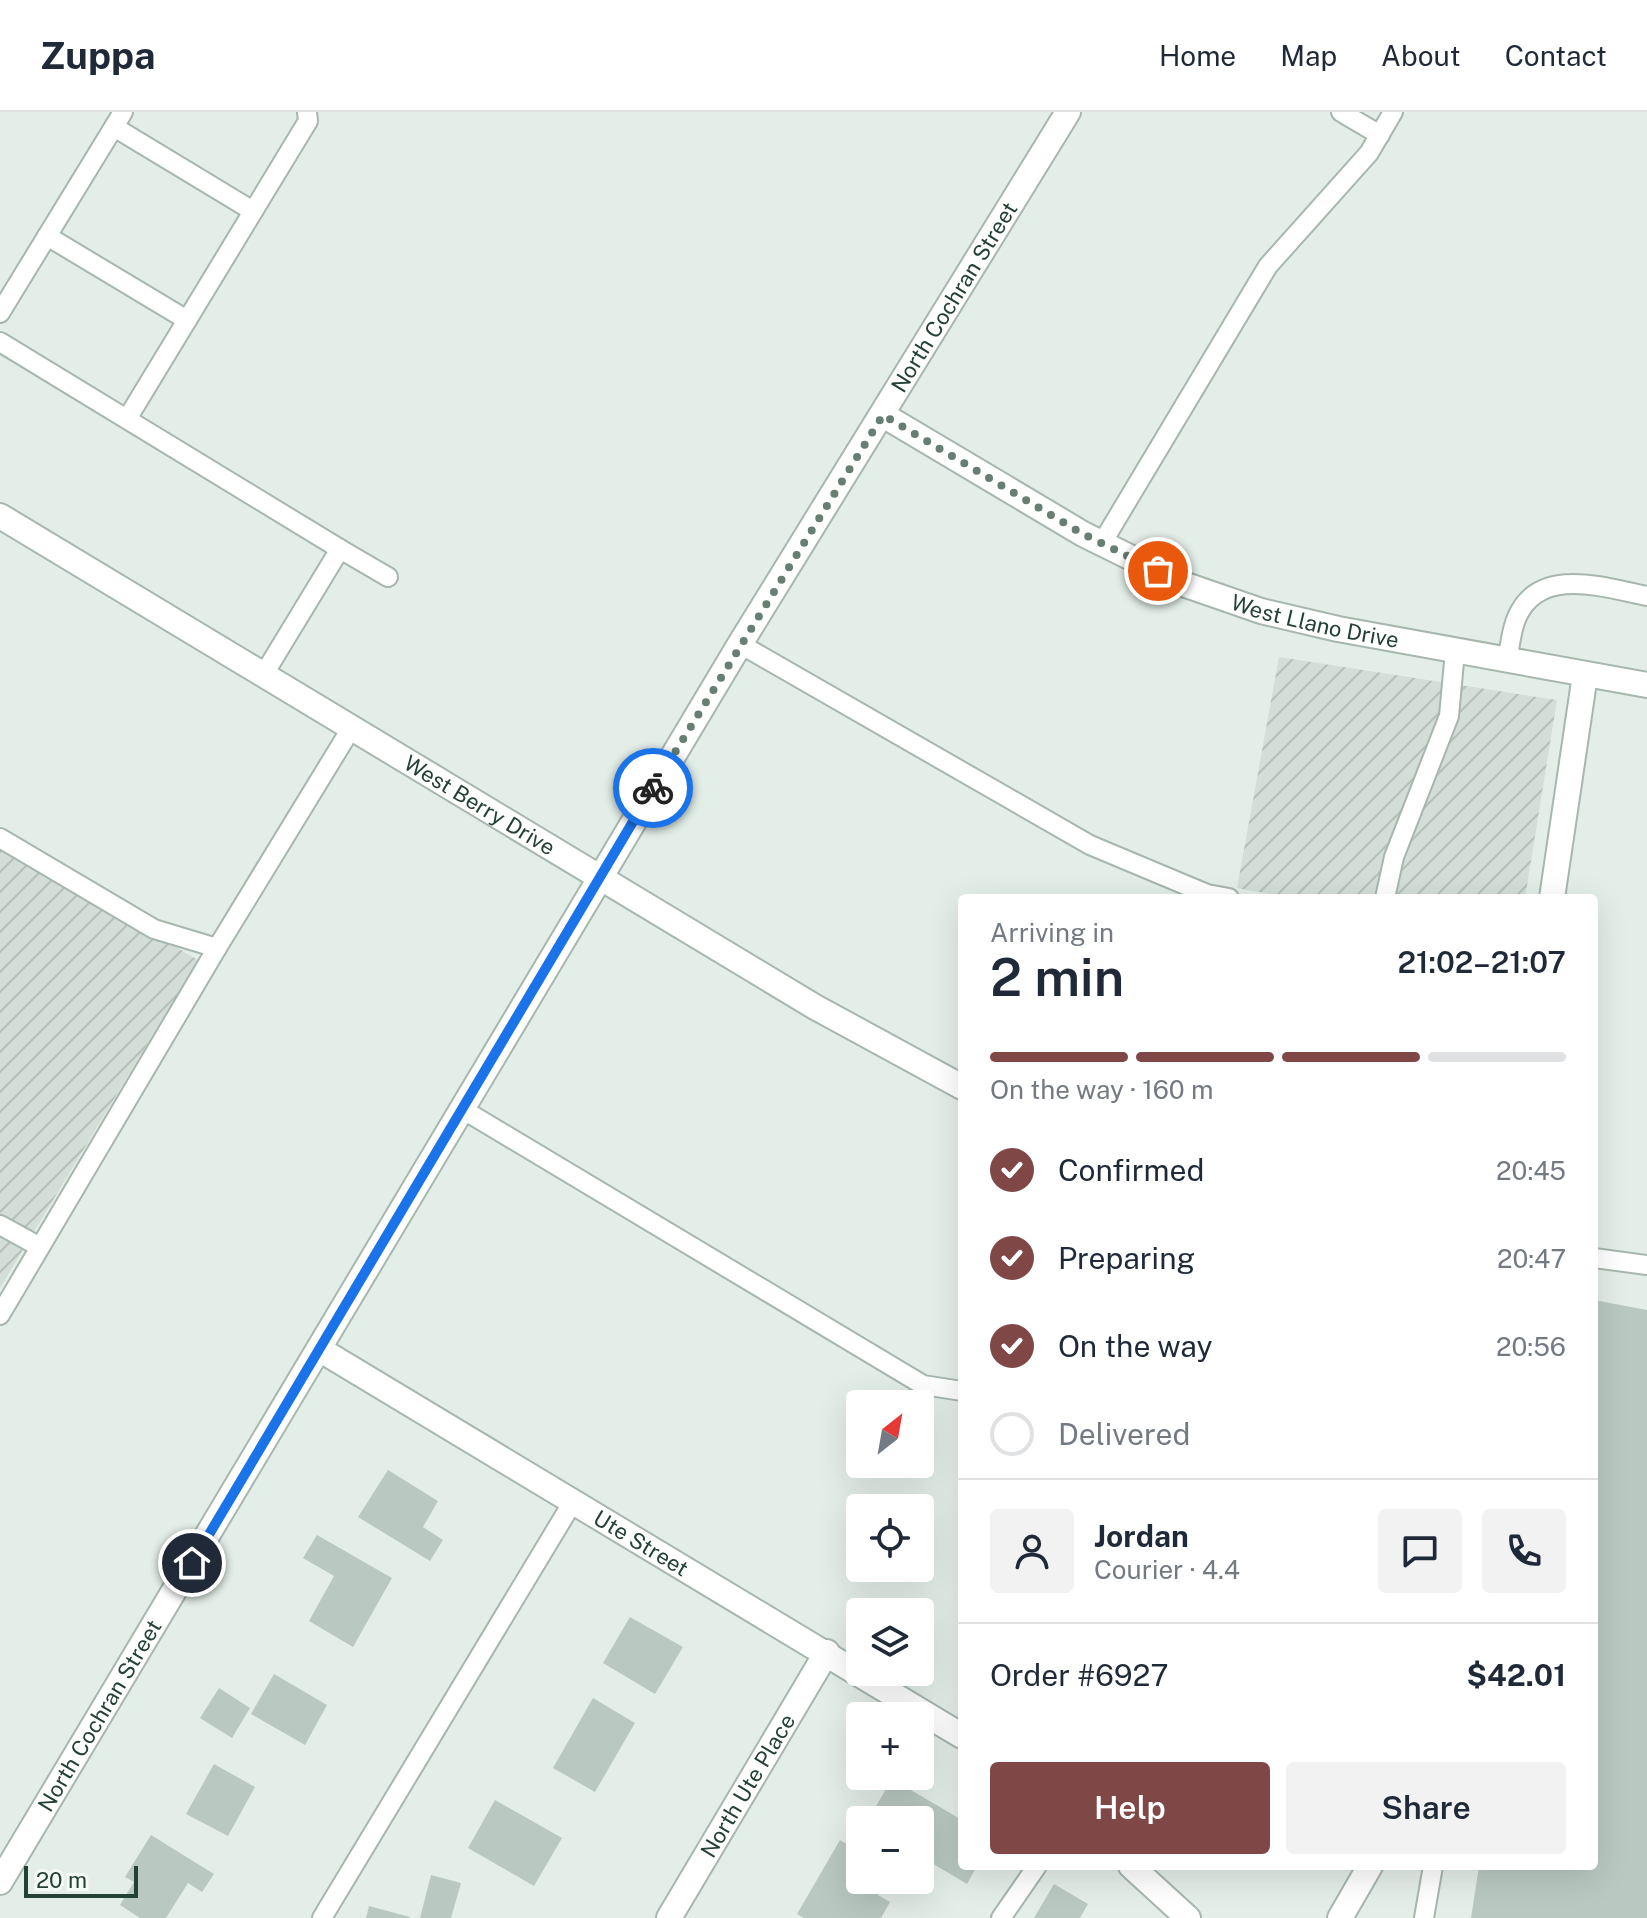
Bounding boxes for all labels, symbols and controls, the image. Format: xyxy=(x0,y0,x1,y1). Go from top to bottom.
text: Zuppa xyxy=(40,33,155,78)
text: Home xyxy=(1159,39,1236,72)
text: Map xyxy=(1280,39,1337,72)
text: About xyxy=(1381,39,1461,72)
text: Contact xyxy=(1505,39,1607,72)
street label: North Cochran Street xyxy=(886,197,1022,397)
pin xyxy=(1124,537,1192,605)
icon: bag xyxy=(1136,549,1180,593)
street label: West Llano Drive xyxy=(1228,589,1401,653)
courier xyxy=(613,748,693,828)
street label: West Berry Drive xyxy=(399,750,560,860)
icon: bike xyxy=(631,766,675,810)
text: Arriving in xyxy=(990,917,1114,948)
text: 21:02–21:07 xyxy=(1397,944,1566,980)
text: 2 min xyxy=(990,947,1124,1008)
text: On the way · 160 m xyxy=(990,1074,1214,1105)
icon: check xyxy=(990,1148,1034,1192)
text: Confirmed xyxy=(1058,1152,1204,1188)
text: 20:45 xyxy=(1496,1155,1566,1186)
icon: check xyxy=(990,1236,1034,1280)
text: Preparing xyxy=(1058,1240,1195,1276)
text: 20:47 xyxy=(1497,1243,1566,1274)
icon: check xyxy=(990,1324,1034,1368)
text: On the way xyxy=(1058,1328,1212,1364)
text: 20:56 xyxy=(1496,1331,1566,1362)
north arrow xyxy=(846,1390,934,1478)
map controls xyxy=(846,1390,934,1894)
text: Delivered xyxy=(1058,1416,1190,1452)
button: locate xyxy=(846,1494,934,1582)
street label: Ute Street xyxy=(589,1504,693,1581)
button: person xyxy=(990,1509,1074,1593)
button: chat xyxy=(1378,1509,1462,1593)
button: phone xyxy=(1482,1509,1566,1593)
text: Jordan xyxy=(1094,1518,1189,1554)
pin xyxy=(158,1529,226,1597)
icon: home xyxy=(170,1541,214,1585)
text: Courier · 4.4 xyxy=(1094,1554,1240,1585)
button: layers xyxy=(846,1598,934,1686)
street label: North Cochran Street xyxy=(32,1615,167,1816)
text: Order #6927 xyxy=(990,1657,1168,1693)
text: $42.01 xyxy=(1467,1657,1566,1693)
button: + xyxy=(846,1702,934,1790)
street label: North Ute Place xyxy=(695,1709,800,1862)
button: Help xyxy=(990,1762,1270,1854)
button: Share xyxy=(1286,1762,1566,1854)
button: − xyxy=(846,1806,934,1894)
scale bar xyxy=(24,1862,138,1898)
text: 20 m xyxy=(36,1867,87,1893)

